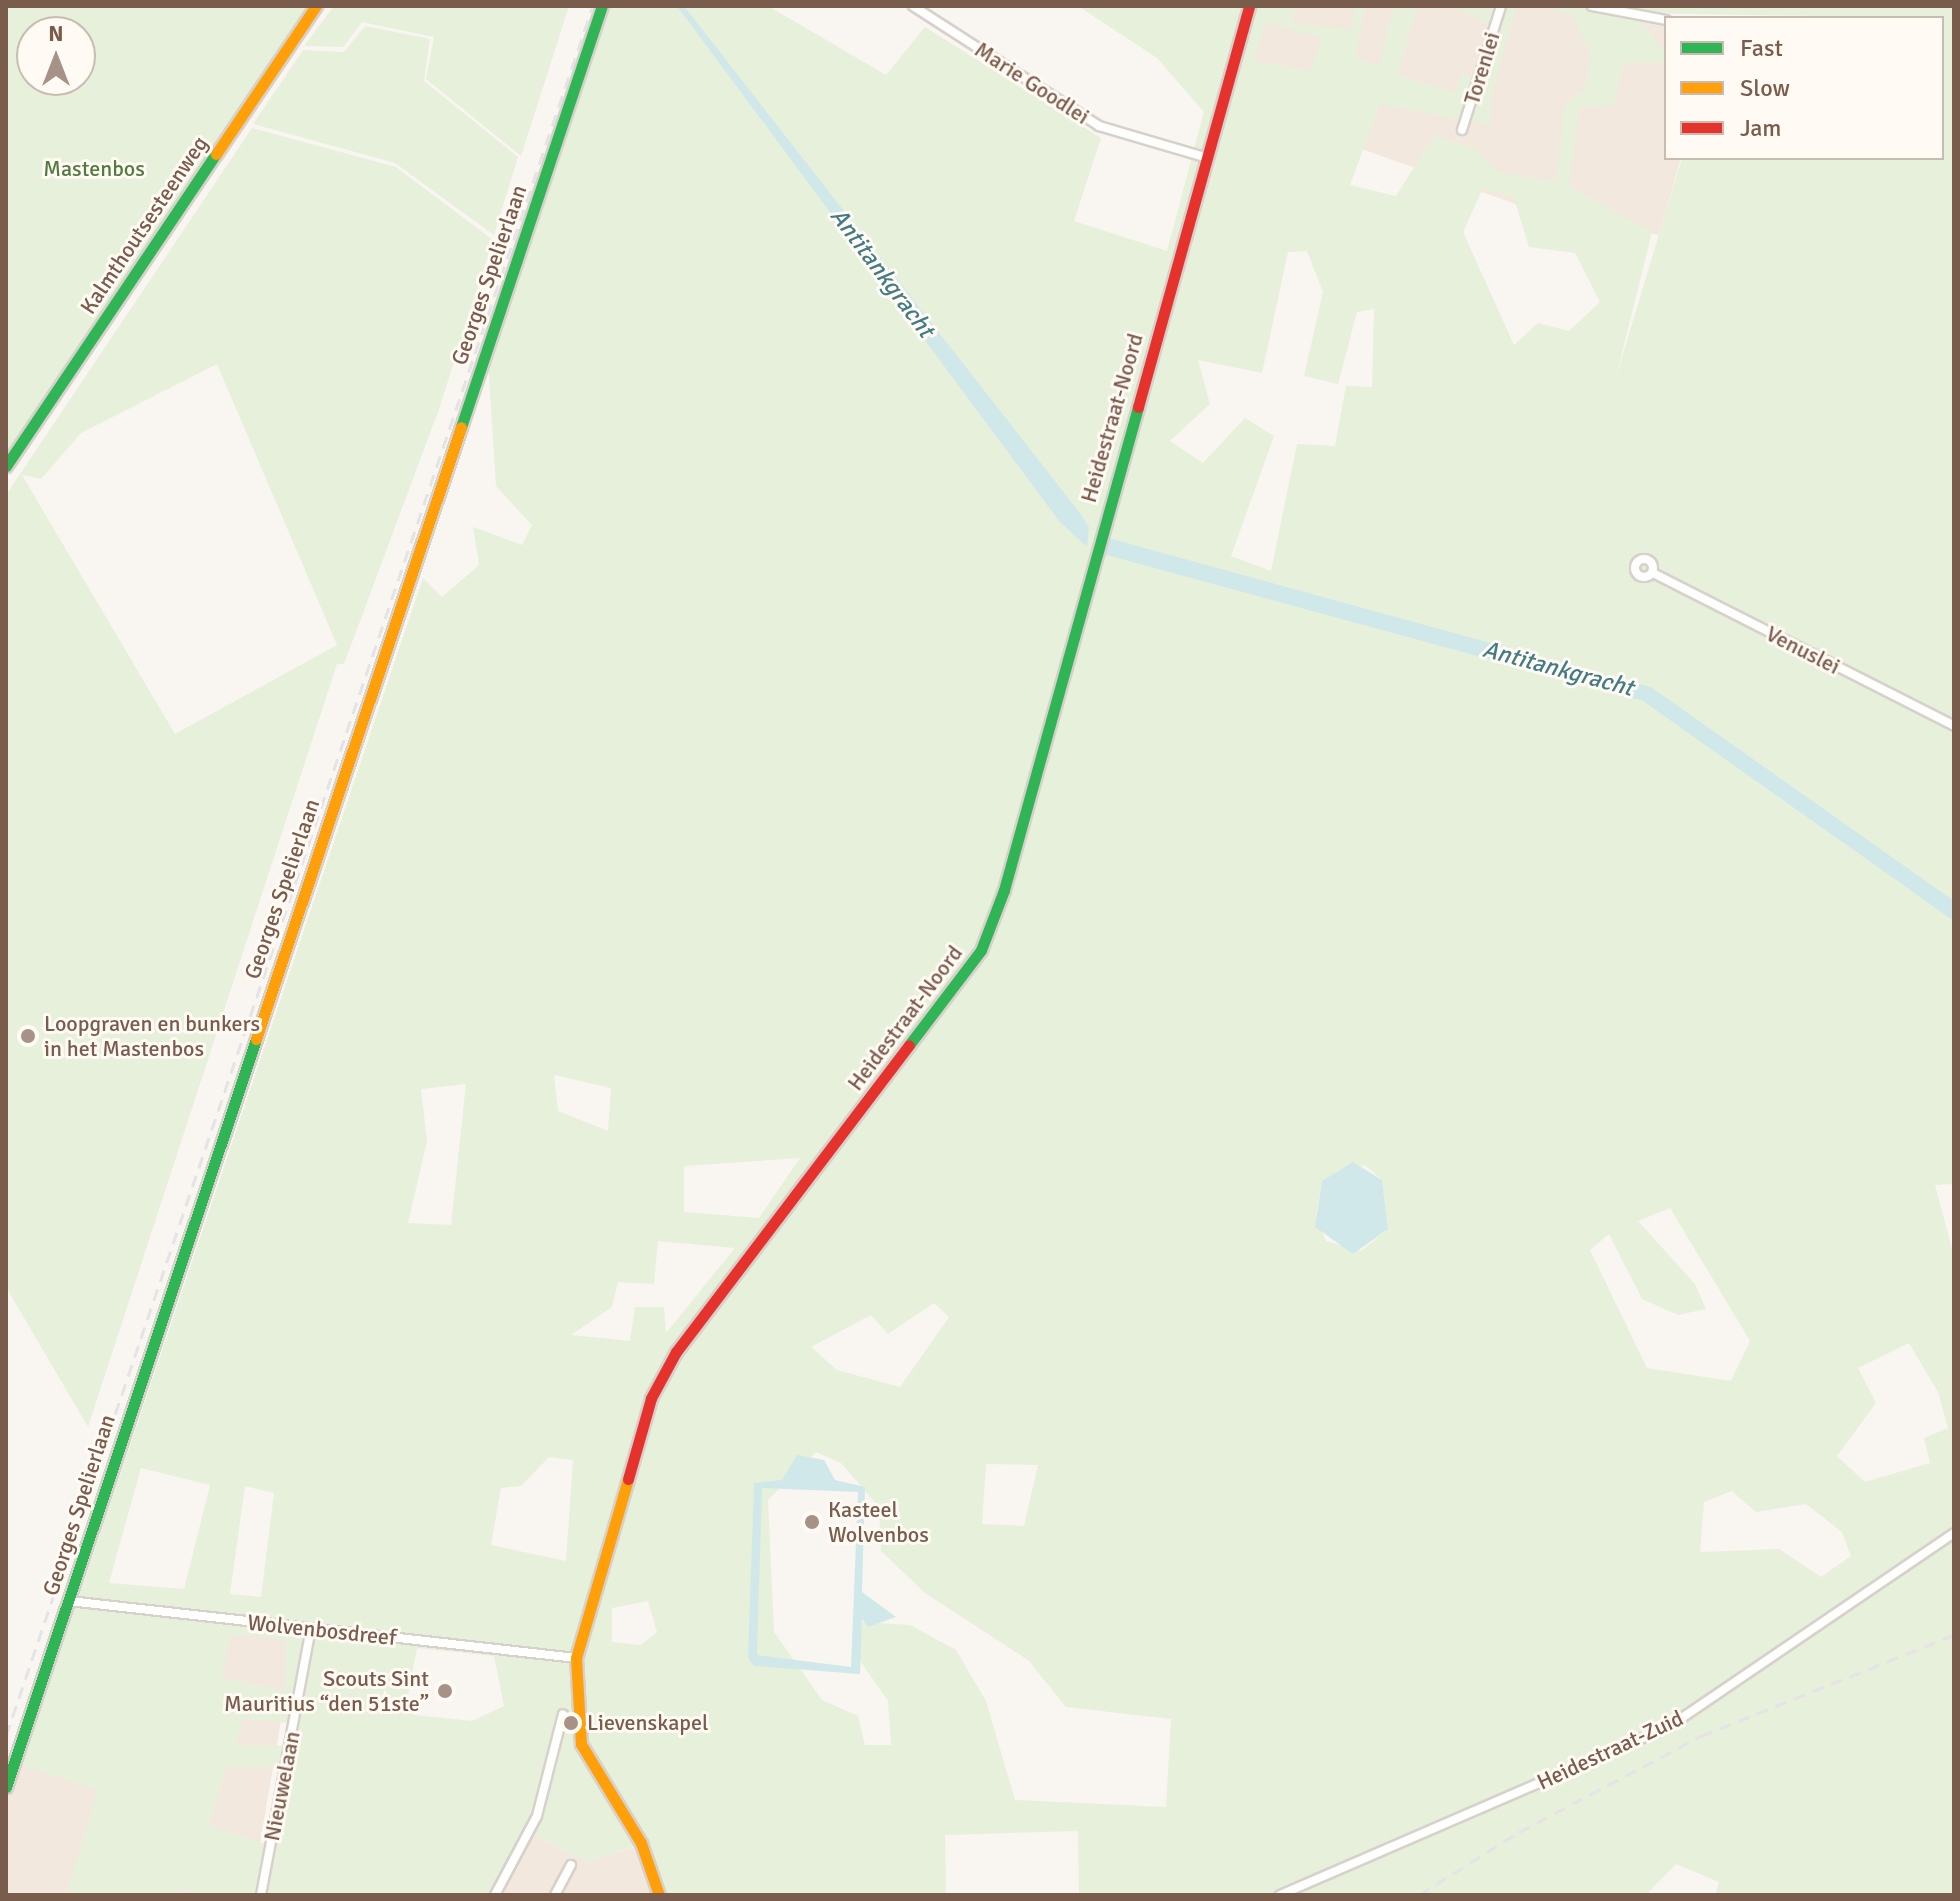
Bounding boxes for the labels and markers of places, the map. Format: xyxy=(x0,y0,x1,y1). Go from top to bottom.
place label: Loopgraven en bunkers in het Mastenbos xyxy=(44,1010,260,1062)
marker: Loopgraven en bunkers in het Mastenbos xyxy=(19,1027,37,1045)
place label: Kasteel Wolvenbos xyxy=(828,1496,929,1548)
marker: Kasteel Wolvenbos xyxy=(803,1513,821,1531)
place label: Scouts Sint Mauritius “den 51ste” xyxy=(224,1665,429,1716)
marker: Scouts Sint Mauritius “den 51ste” xyxy=(436,1682,454,1700)
place label: Lievenskapel xyxy=(587,1710,708,1736)
marker: Lievenskapel xyxy=(562,1714,580,1732)

